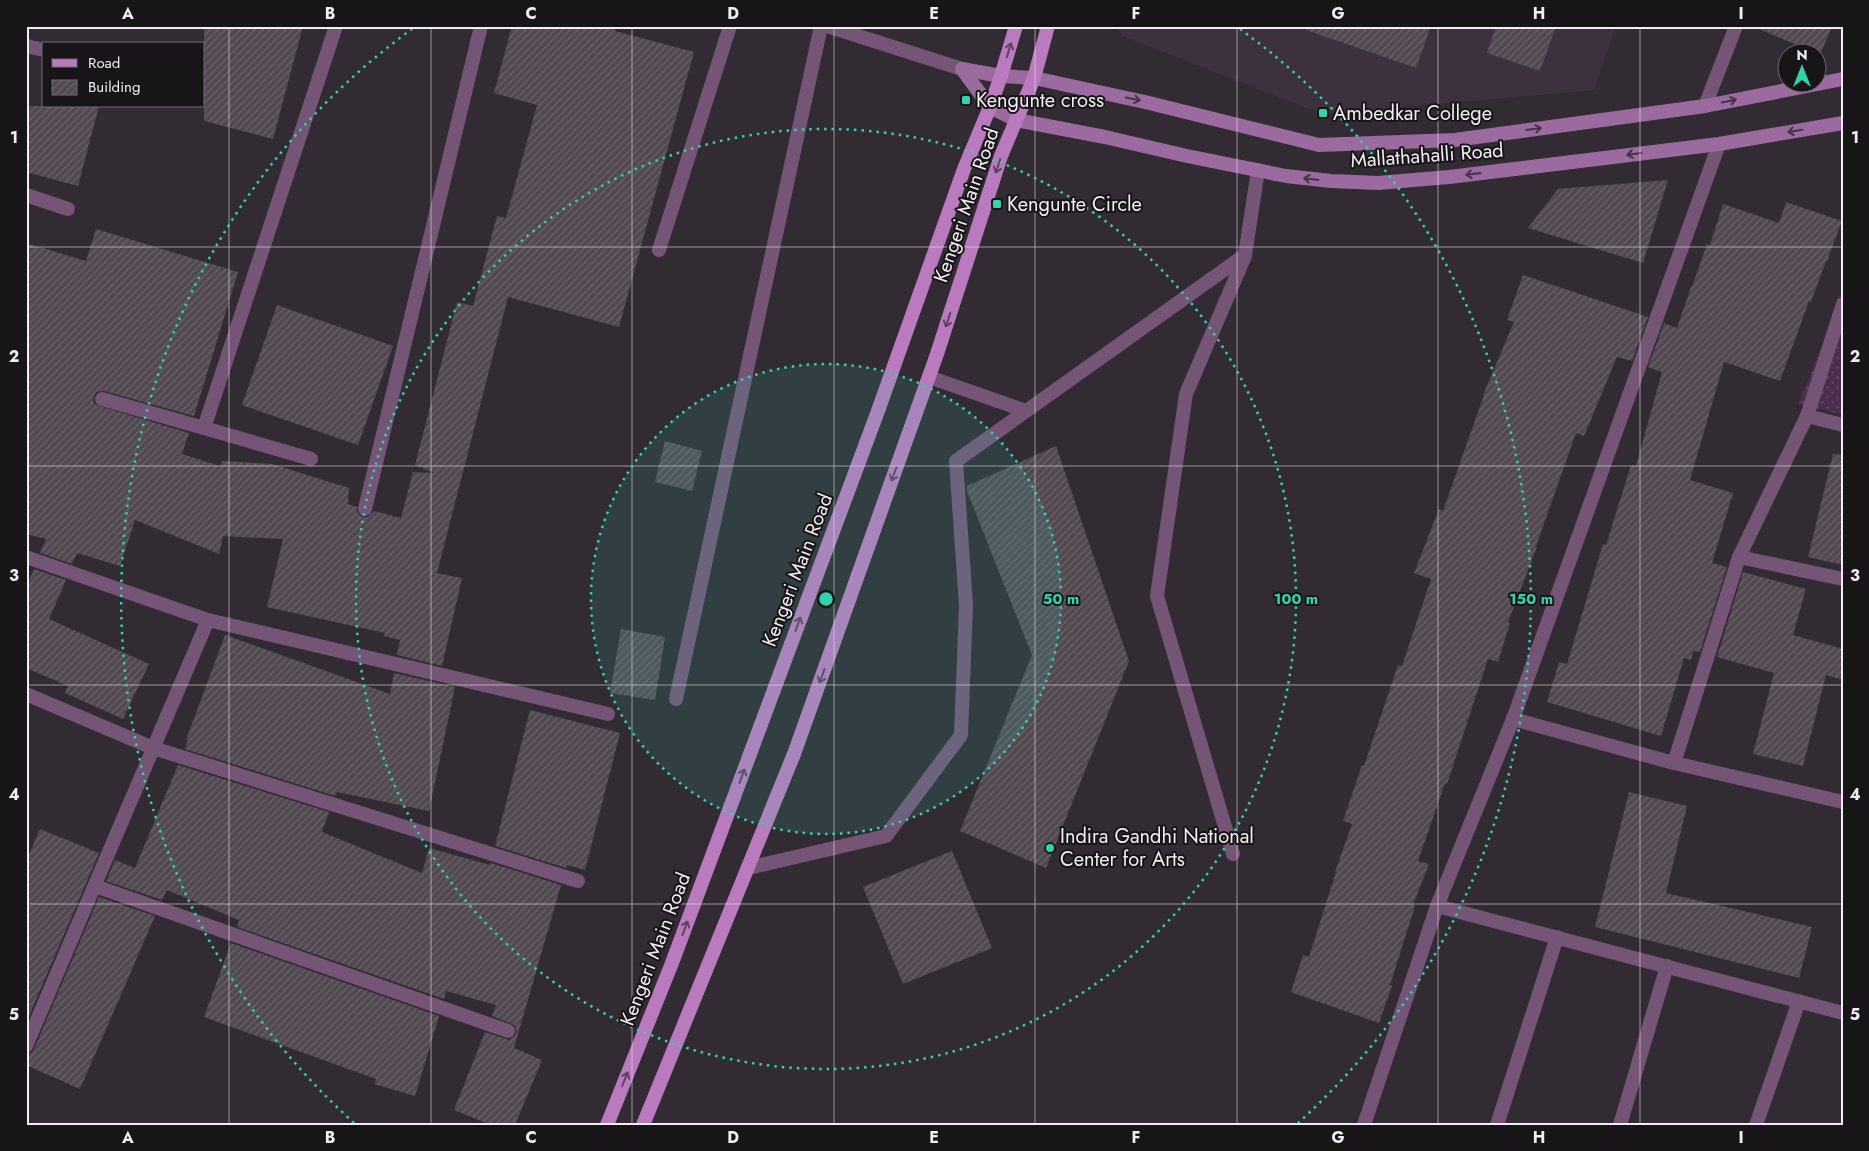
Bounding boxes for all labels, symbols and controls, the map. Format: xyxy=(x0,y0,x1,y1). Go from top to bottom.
text: A xyxy=(121,2,134,25)
text: B xyxy=(325,2,335,25)
text: C xyxy=(525,2,537,25)
text: D xyxy=(727,2,739,25)
text: E xyxy=(929,2,939,25)
text: F xyxy=(1132,2,1140,25)
text: G xyxy=(1331,2,1345,25)
text: H xyxy=(1533,2,1545,25)
text: I xyxy=(1738,2,1744,25)
legend xyxy=(42,42,205,108)
one-way arrow xyxy=(1005,42,1015,58)
north arrow xyxy=(1776,42,1826,92)
text: N xyxy=(1796,45,1808,65)
text: Road xyxy=(88,52,120,74)
text: Building xyxy=(88,76,140,98)
place label: Kengunte cross xyxy=(976,86,1104,115)
marker: Kengunte cross xyxy=(960,94,972,106)
one-way arrow xyxy=(1124,95,1140,105)
one-way arrow xyxy=(1721,96,1737,106)
place label: Ambedkar College xyxy=(1333,99,1492,128)
marker: Ambedkar College xyxy=(1317,107,1329,119)
street label: Kengeri Main Road xyxy=(926,124,1007,286)
one-way arrow xyxy=(1526,124,1542,134)
text: 1 xyxy=(10,126,18,149)
text: 1 xyxy=(1851,126,1859,149)
one-way arrow xyxy=(1787,127,1803,137)
street label: Mallathahalli Road xyxy=(1350,136,1504,175)
one-way arrow xyxy=(1626,149,1642,159)
one-way arrow xyxy=(992,157,1002,173)
one-way arrow xyxy=(1465,169,1481,179)
one-way arrow xyxy=(1303,174,1319,184)
place label: Kengunte Circle xyxy=(1007,190,1142,219)
marker: Kengunte Circle xyxy=(991,198,1003,210)
one-way arrow xyxy=(943,312,952,328)
text: 2 xyxy=(9,345,19,368)
text: 2 xyxy=(1850,345,1860,368)
one-way arrow xyxy=(889,466,898,481)
street label: Kengeri Main Road xyxy=(755,489,840,651)
text: 3 xyxy=(9,564,19,587)
text: 3 xyxy=(1850,564,1860,587)
text: 50 m xyxy=(1043,588,1079,610)
text: 100 m xyxy=(1274,588,1318,610)
text: 150 m xyxy=(1509,588,1553,610)
centre of rings xyxy=(817,590,835,608)
one-way arrow xyxy=(794,617,803,632)
one-way arrow xyxy=(817,668,826,683)
one-way arrow xyxy=(738,769,747,784)
text: 4 xyxy=(8,783,20,806)
text: 4 xyxy=(1849,783,1861,806)
place label: Indira Gandhi National Center for Arts xyxy=(1060,822,1254,874)
marker: Indira Gandhi National Center for Arts xyxy=(1044,842,1056,854)
street label: Kengeri Main Road xyxy=(613,868,698,1030)
one-way arrow xyxy=(681,921,690,937)
text: 5 xyxy=(9,1003,19,1026)
text: 5 xyxy=(1850,1003,1860,1026)
one-way arrow xyxy=(622,1072,631,1087)
text: A xyxy=(121,1126,134,1149)
text: B xyxy=(325,1126,335,1149)
text: C xyxy=(525,1126,537,1149)
text: D xyxy=(727,1126,739,1149)
text: E xyxy=(929,1126,939,1149)
text: F xyxy=(1132,1126,1140,1149)
text: G xyxy=(1331,1126,1345,1149)
text: H xyxy=(1533,1126,1545,1149)
text: I xyxy=(1738,1126,1744,1149)

